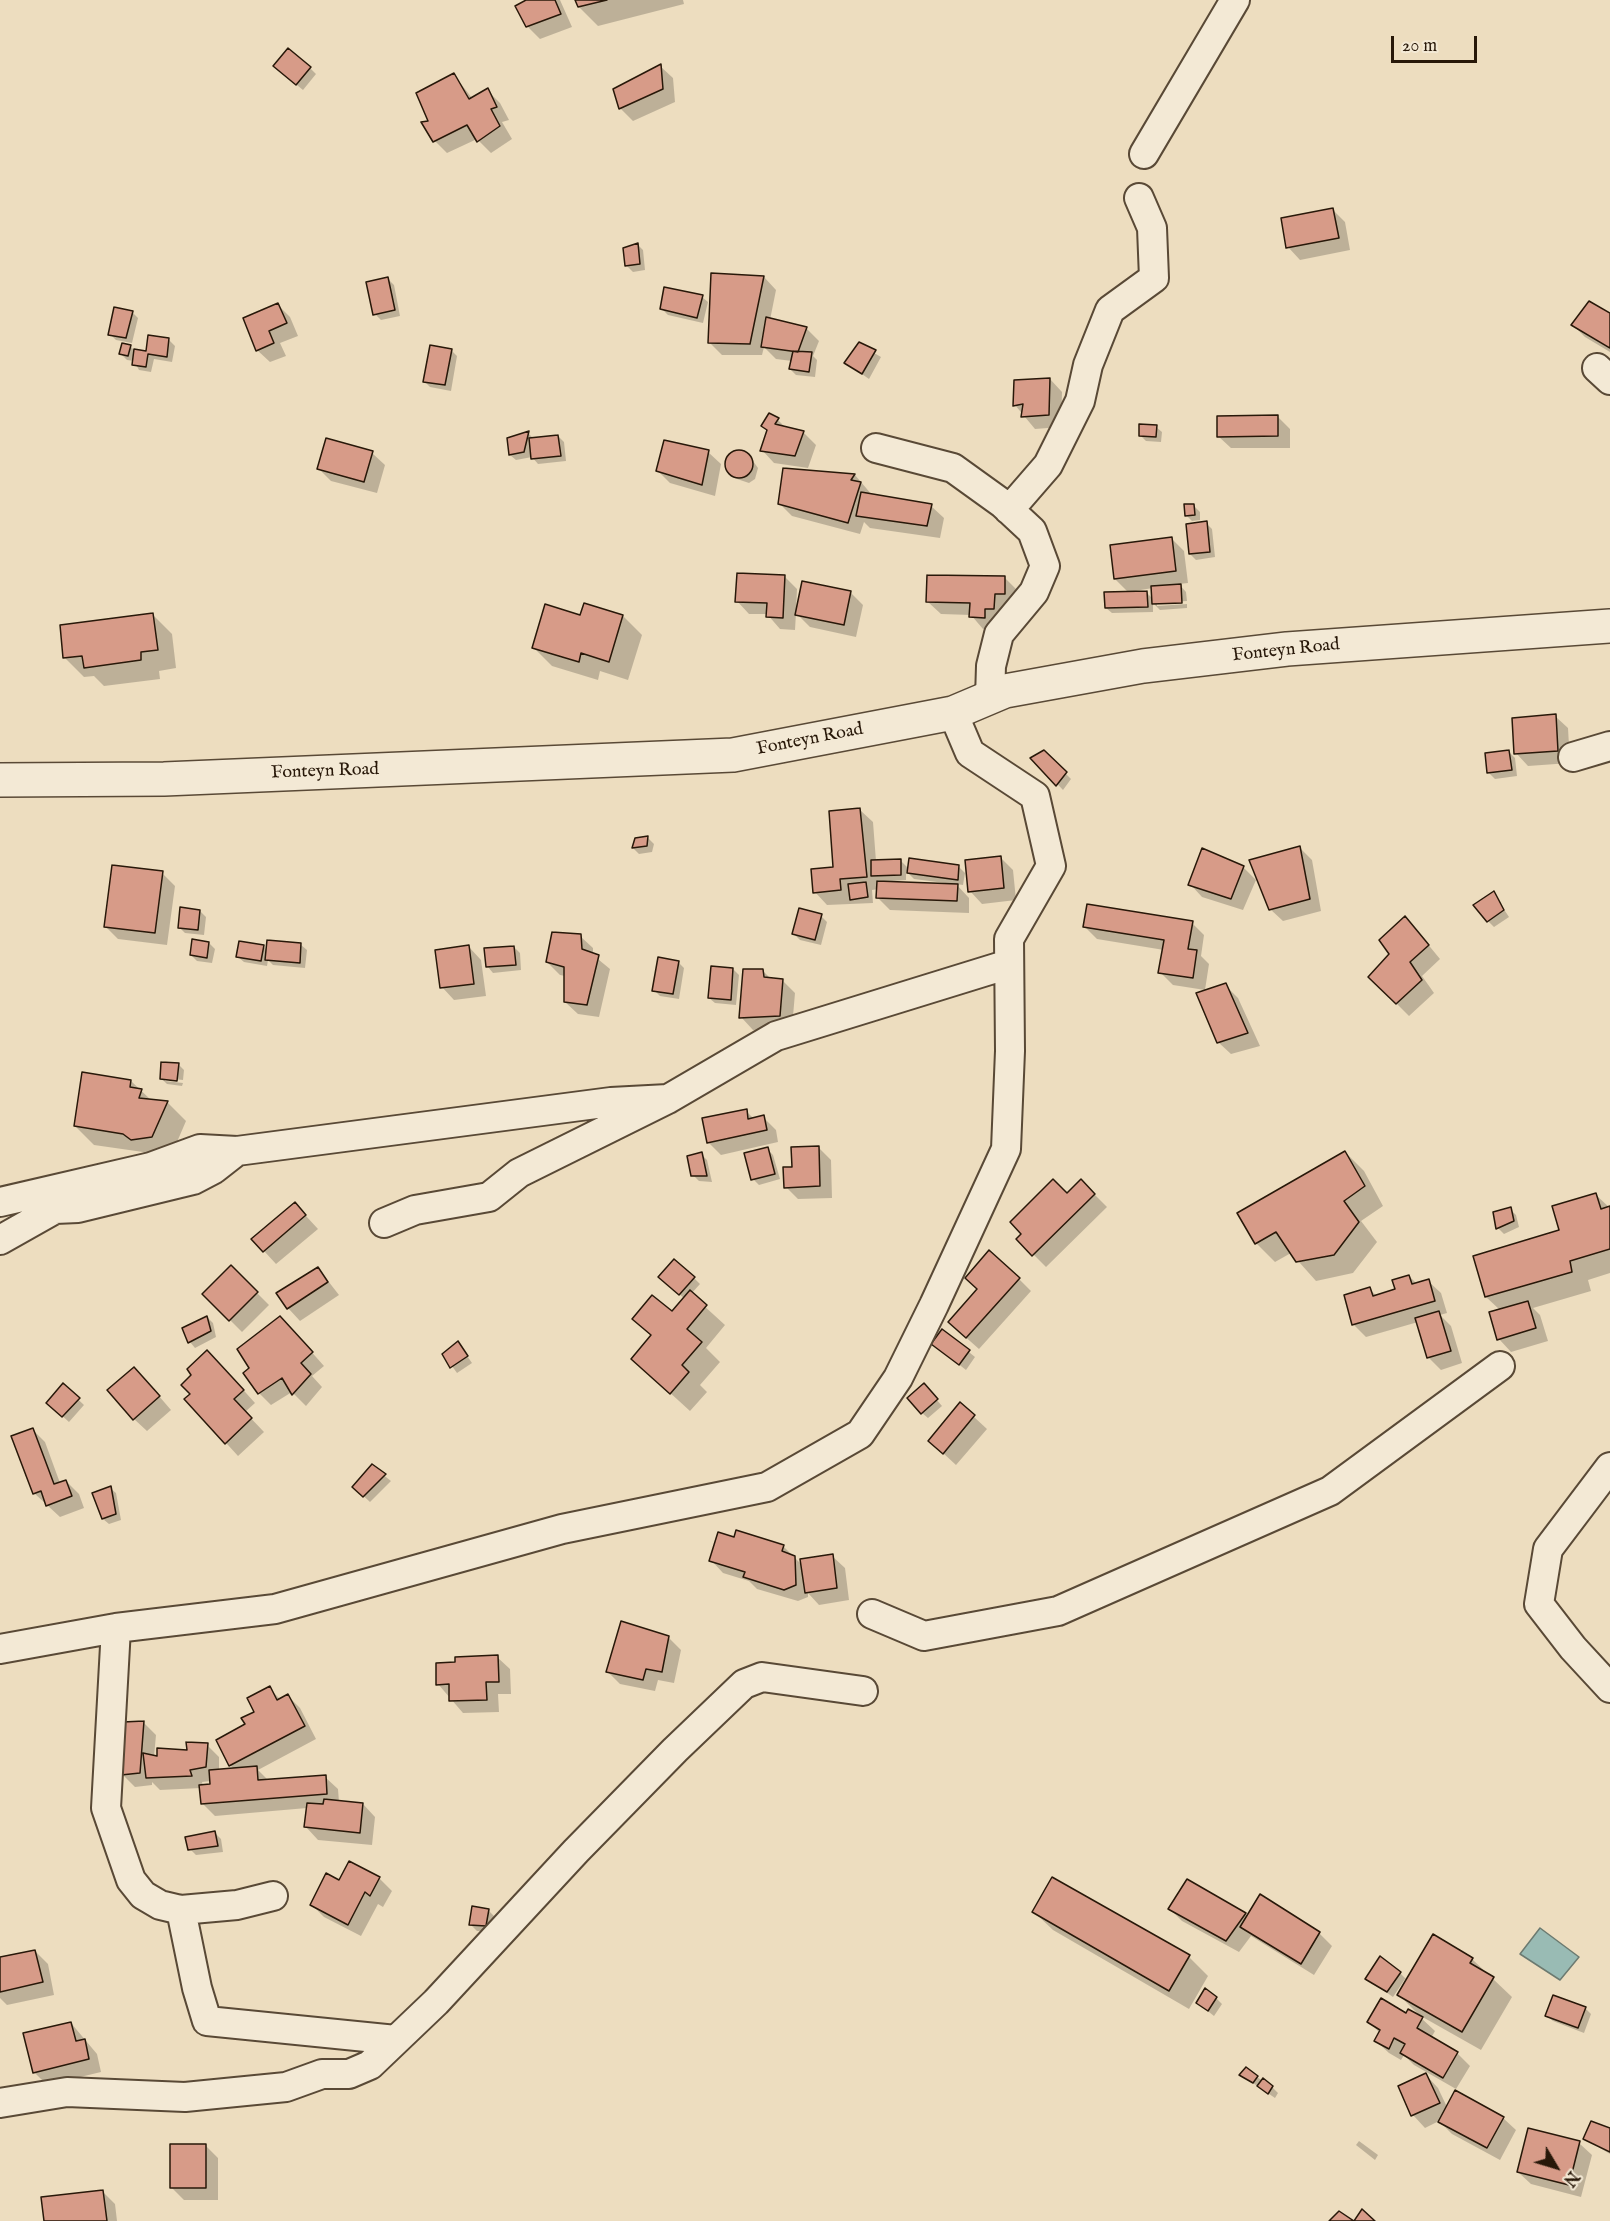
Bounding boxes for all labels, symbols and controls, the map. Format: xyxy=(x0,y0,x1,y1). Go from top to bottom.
scale bar xyxy=(1394,24,1480,62)
text: 20 m xyxy=(1402,35,1437,58)
street label: Fonteyn Road xyxy=(1231,635,1341,667)
street label: Fonteyn Road xyxy=(755,719,865,761)
street label: Fonteyn Road xyxy=(271,759,379,785)
north arrow xyxy=(1526,2137,1586,2197)
text: N xyxy=(1558,2166,1582,2190)

